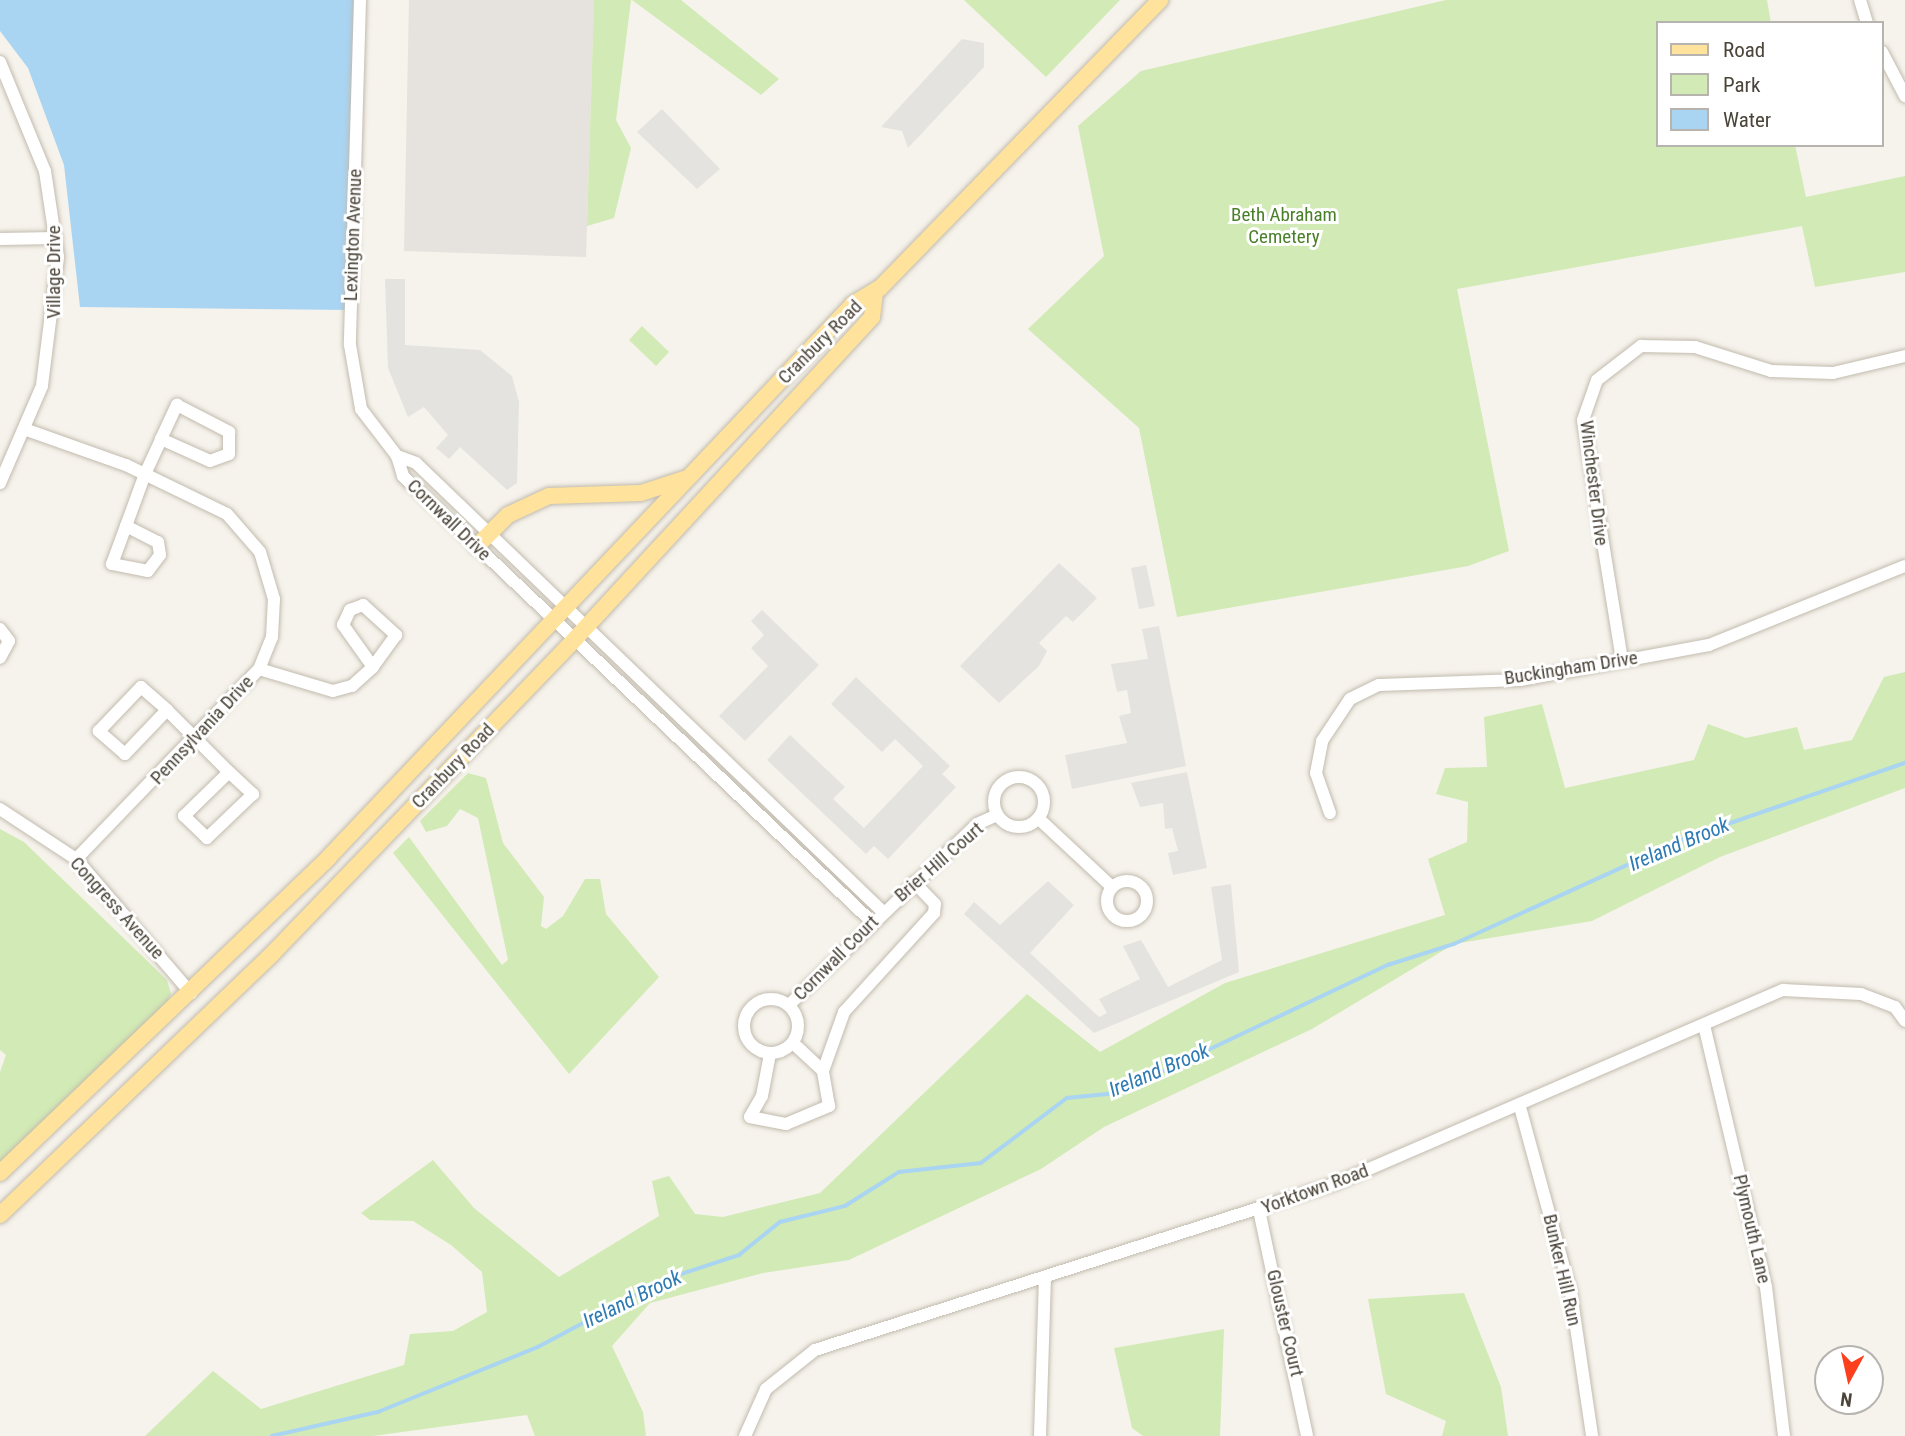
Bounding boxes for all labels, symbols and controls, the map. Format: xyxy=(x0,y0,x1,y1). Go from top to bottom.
legend xyxy=(1657,21,1884,147)
text: Road xyxy=(1723,38,1765,62)
text: Park xyxy=(1723,73,1760,97)
text: Water xyxy=(1723,108,1771,132)
street label: Lexington Avenue xyxy=(339,168,367,302)
park label: Beth Abraham Cemetery xyxy=(1231,204,1337,248)
street label: Village Drive xyxy=(43,225,65,319)
street label: Cranbury Road xyxy=(773,295,867,389)
street label: Winchester Drive xyxy=(1575,419,1613,547)
street label: Cornwall Drive xyxy=(402,474,496,566)
street label: Buckingham Drive xyxy=(1503,646,1639,690)
street label: Pennsylvania Drive xyxy=(146,671,258,789)
street label: Cranbury Road xyxy=(407,719,499,813)
water label: Ireland Brook xyxy=(1625,812,1733,876)
street label: Brier Hill Court xyxy=(890,817,988,907)
street label: Congress Avenue xyxy=(65,852,169,964)
street label: Cornwall Court xyxy=(789,911,883,1005)
water label: Ireland Brook xyxy=(1105,1038,1213,1102)
street label: Yorktown Road xyxy=(1258,1159,1372,1219)
street label: Plymouth Lane xyxy=(1728,1172,1776,1286)
street label: Bunker Hill Run xyxy=(1538,1212,1586,1328)
water label: Ireland Brook xyxy=(579,1264,685,1334)
street label: Glouster Court xyxy=(1262,1267,1308,1379)
north arrow xyxy=(1814,1345,1884,1415)
text: N xyxy=(1839,1387,1854,1412)

